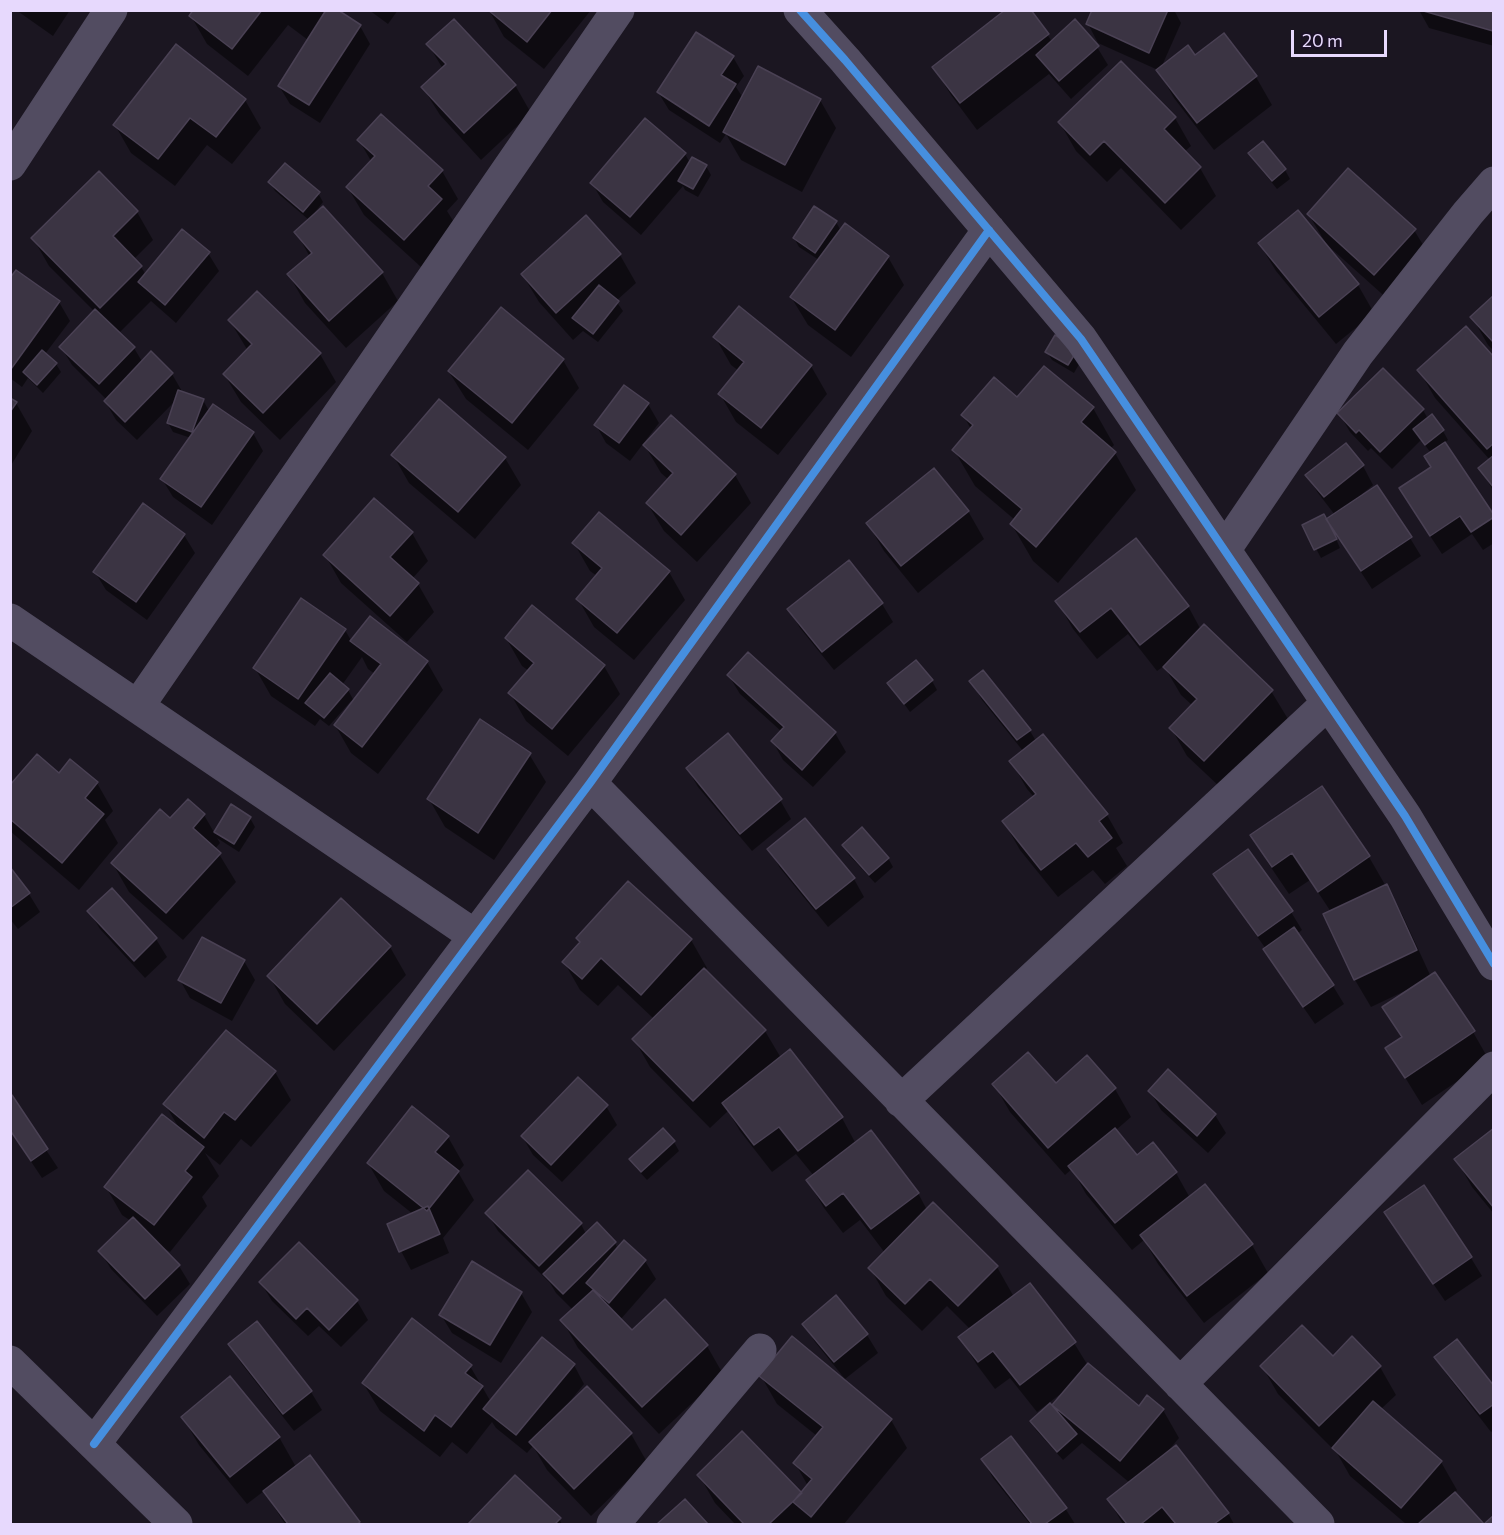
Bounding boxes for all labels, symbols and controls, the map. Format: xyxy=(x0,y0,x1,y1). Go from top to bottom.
scale bar xyxy=(1294,18,1390,56)
text: 20 m xyxy=(1302,29,1343,51)

